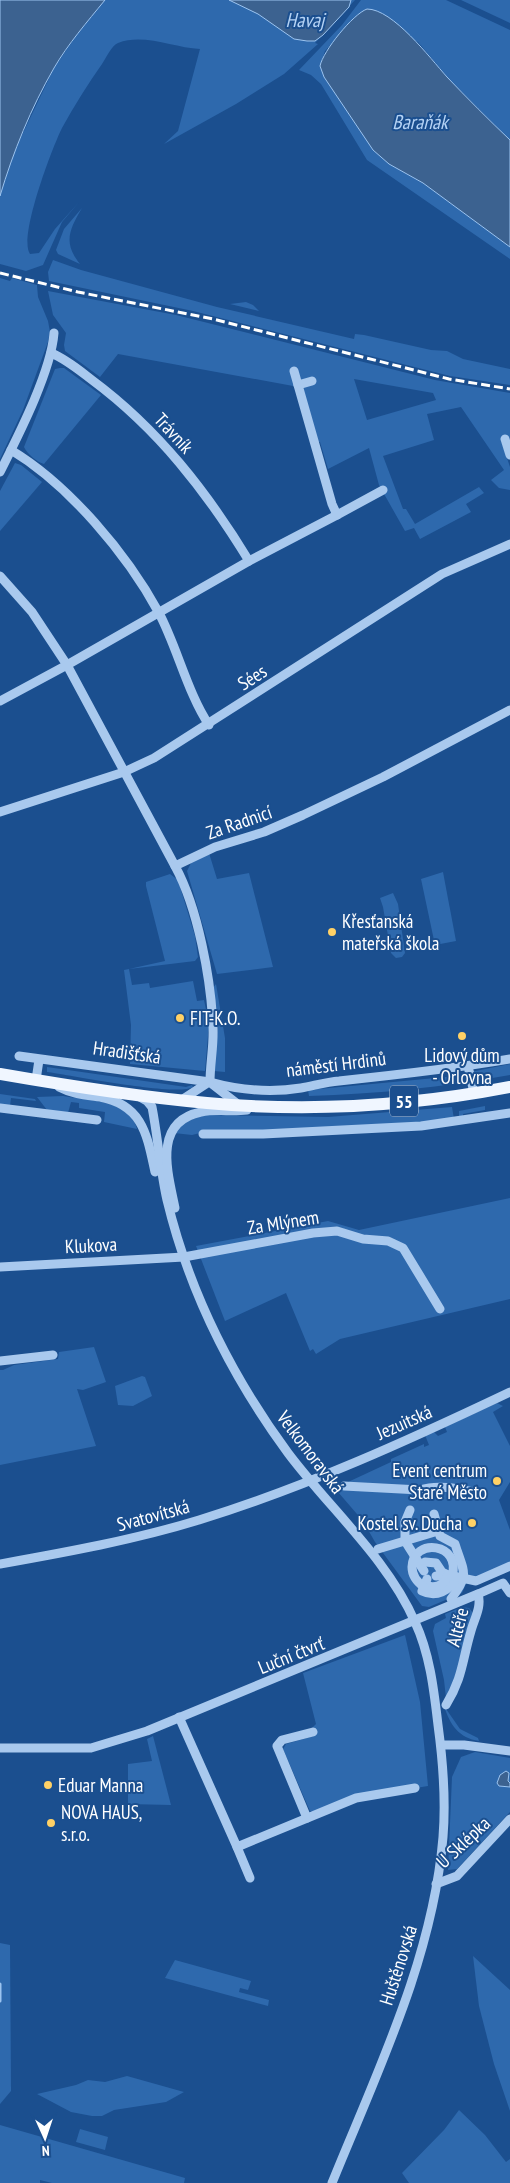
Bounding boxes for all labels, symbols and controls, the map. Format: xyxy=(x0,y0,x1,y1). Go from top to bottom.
water label: Havaj xyxy=(286,7,327,33)
water label: Baraňák xyxy=(392,109,450,135)
street label: Trávník xyxy=(149,408,199,459)
street label: Sées xyxy=(233,659,271,695)
street label: Za Radnicí xyxy=(203,800,275,844)
place label: Křesťanská mateřská škola xyxy=(342,909,439,955)
marker: Křesťanská mateřská škola xyxy=(326,926,338,938)
place label: FIT-K.O. xyxy=(190,1006,240,1030)
marker: FIT-K.O. xyxy=(174,1012,186,1024)
marker: Lidový dům - Orlovna xyxy=(456,1030,468,1042)
street label: Hradišťská xyxy=(91,1035,163,1069)
place label: Lidový dům - Orlovna xyxy=(424,1043,500,1089)
street label: náměstí Hrdinů xyxy=(285,1046,387,1082)
road number: 55 xyxy=(390,1086,418,1116)
street label: Za Mlýnem xyxy=(246,1205,320,1239)
street label: Klukova xyxy=(64,1232,118,1258)
street label: Jezuitská xyxy=(372,1399,435,1445)
street label: Velkomoravská xyxy=(271,1405,350,1498)
place label: Event centrum Staré Město xyxy=(392,1458,487,1504)
marker: Event centrum Staré Město xyxy=(491,1475,503,1487)
street label: Svatovítská xyxy=(114,1494,192,1536)
place label: Kostel sv. Ducha xyxy=(358,1511,462,1535)
marker: Kostel sv. Ducha xyxy=(466,1517,478,1529)
street label: Altéře xyxy=(441,1605,473,1649)
street label: Luční čtvrť xyxy=(254,1631,328,1679)
place label: Eduar Manna xyxy=(58,1773,143,1797)
marker: Eduar Manna xyxy=(42,1779,54,1791)
place label: NOVA HAUS, s.r.o. xyxy=(61,1800,142,1846)
street label: U Sklépka xyxy=(431,1811,495,1873)
marker: NOVA HAUS, s.r.o. xyxy=(45,1817,57,1829)
street label: Huštěnovská xyxy=(374,1922,422,2008)
north arrow xyxy=(20,2113,70,2163)
text: N xyxy=(41,2142,50,2160)

